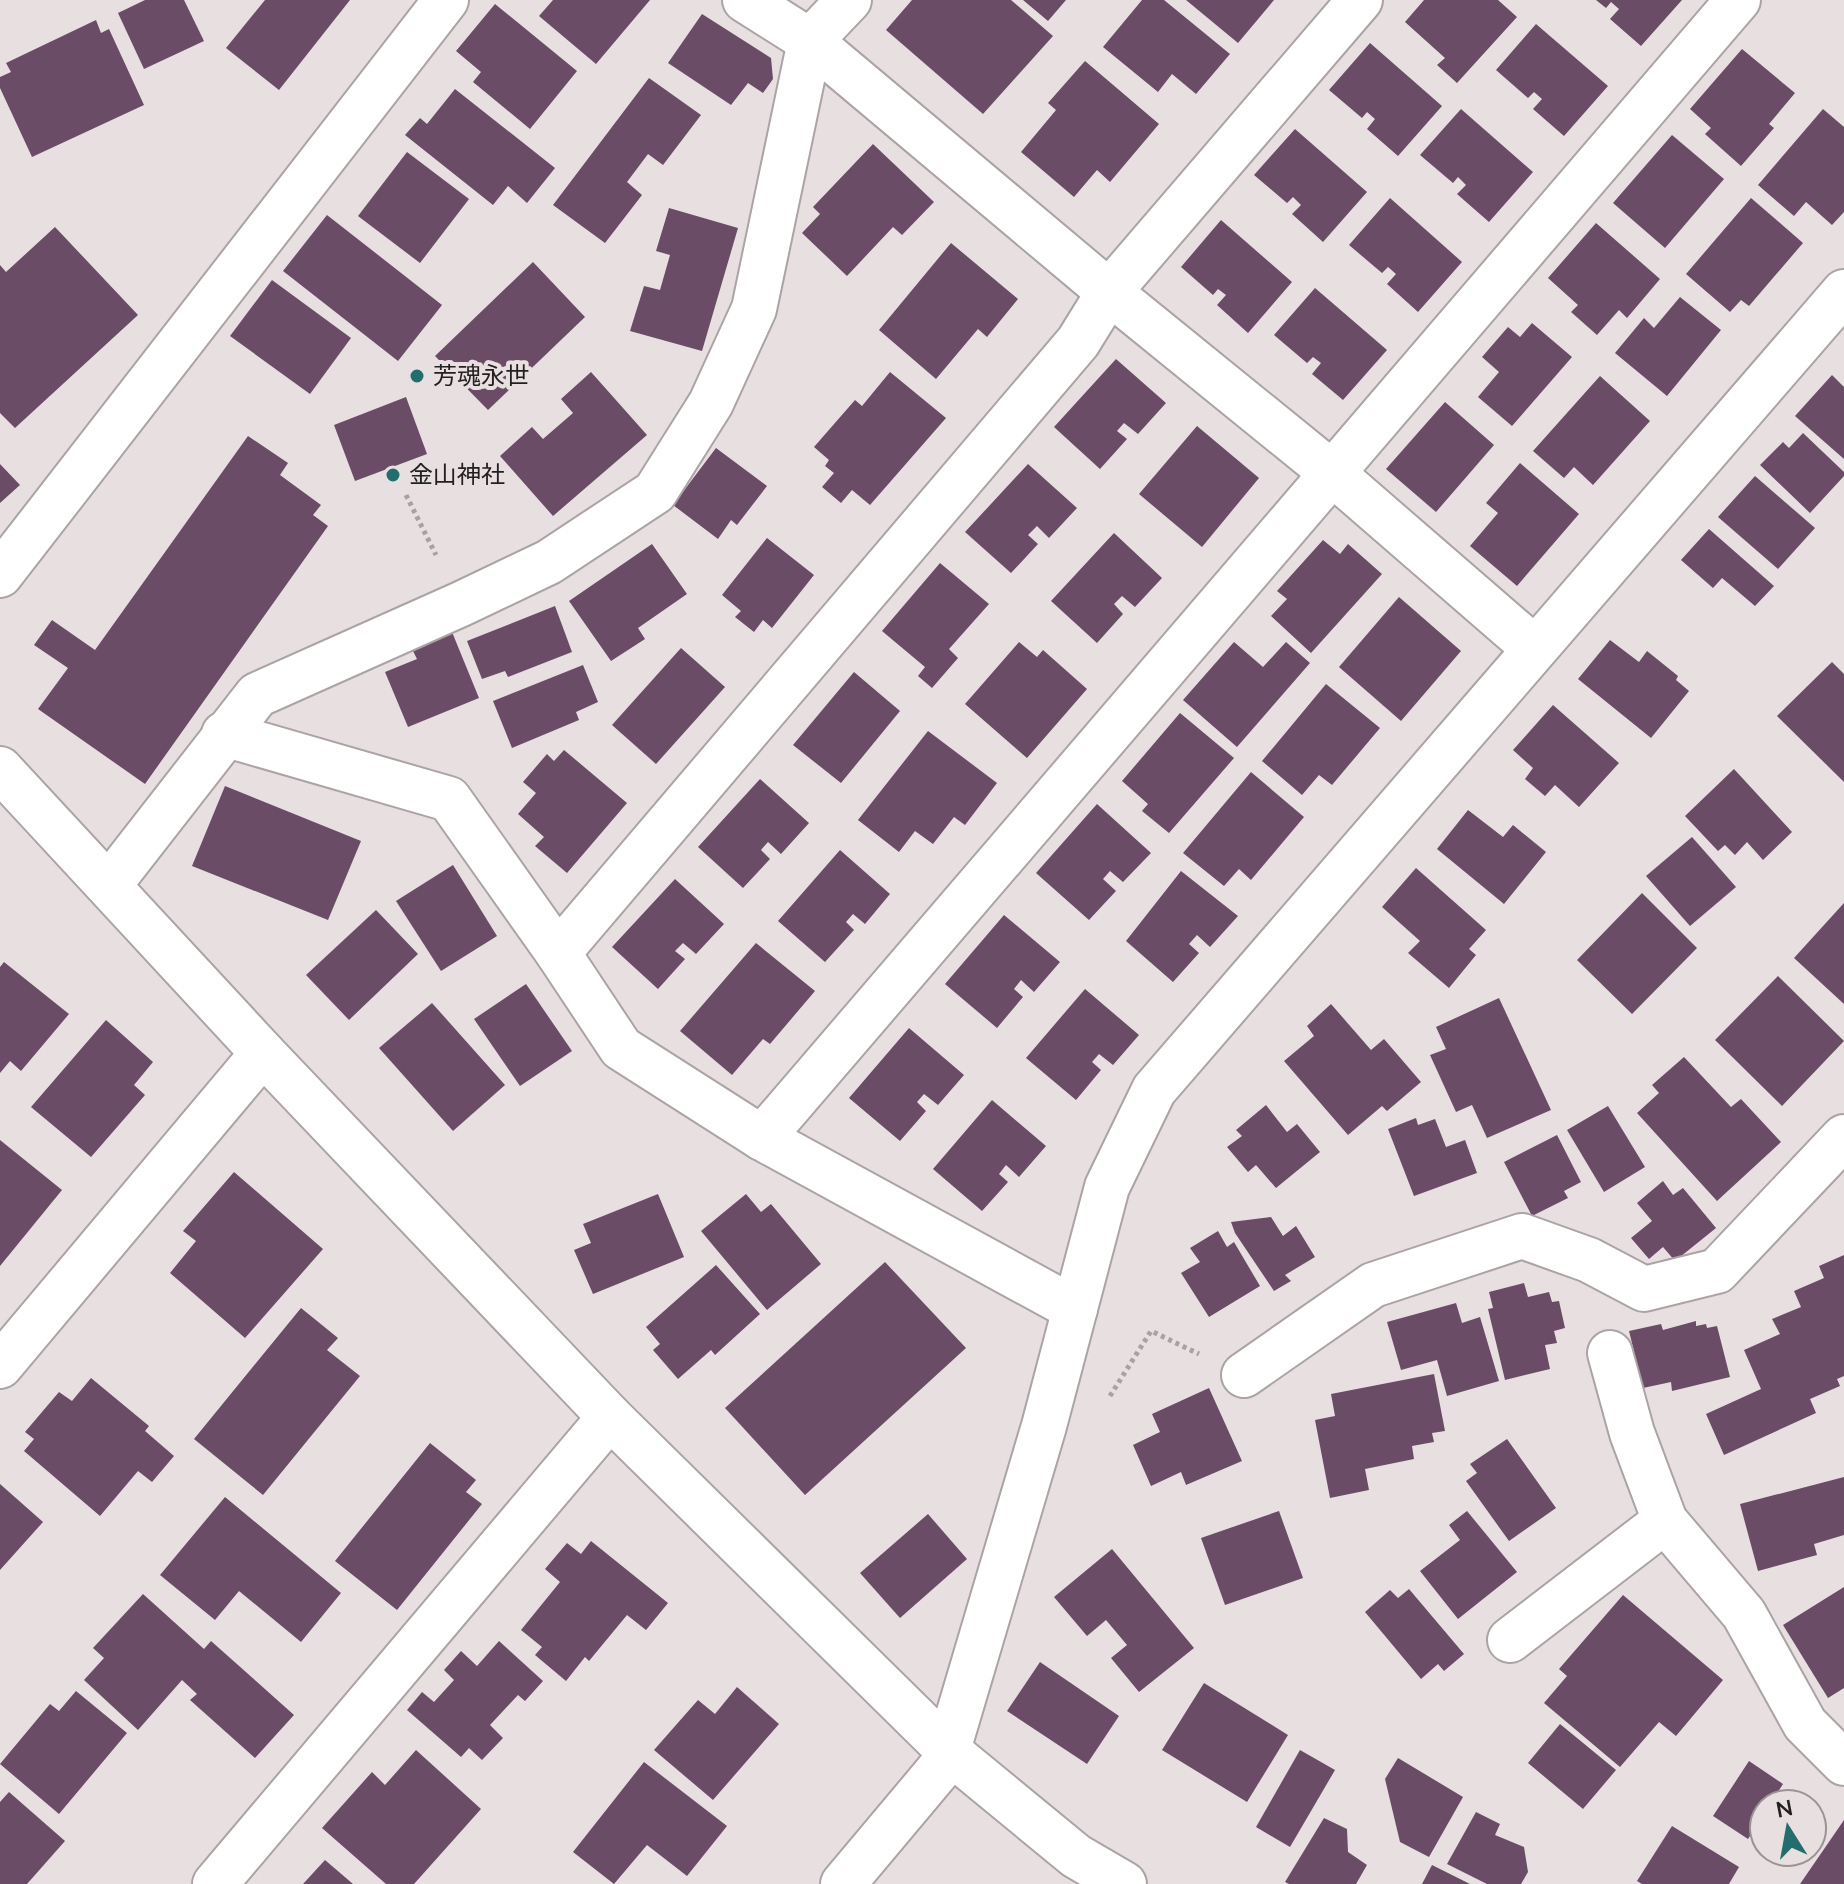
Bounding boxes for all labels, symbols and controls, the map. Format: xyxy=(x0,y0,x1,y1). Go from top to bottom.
place label: 芳魂永世 xyxy=(433,360,529,392)
marker: 芳魂永世 xyxy=(408,367,426,385)
place label: 金山神社 xyxy=(409,459,505,491)
marker: 金山神社 xyxy=(384,466,402,484)
north arrow xyxy=(1748,1788,1828,1868)
text: N xyxy=(1773,1793,1795,1826)

